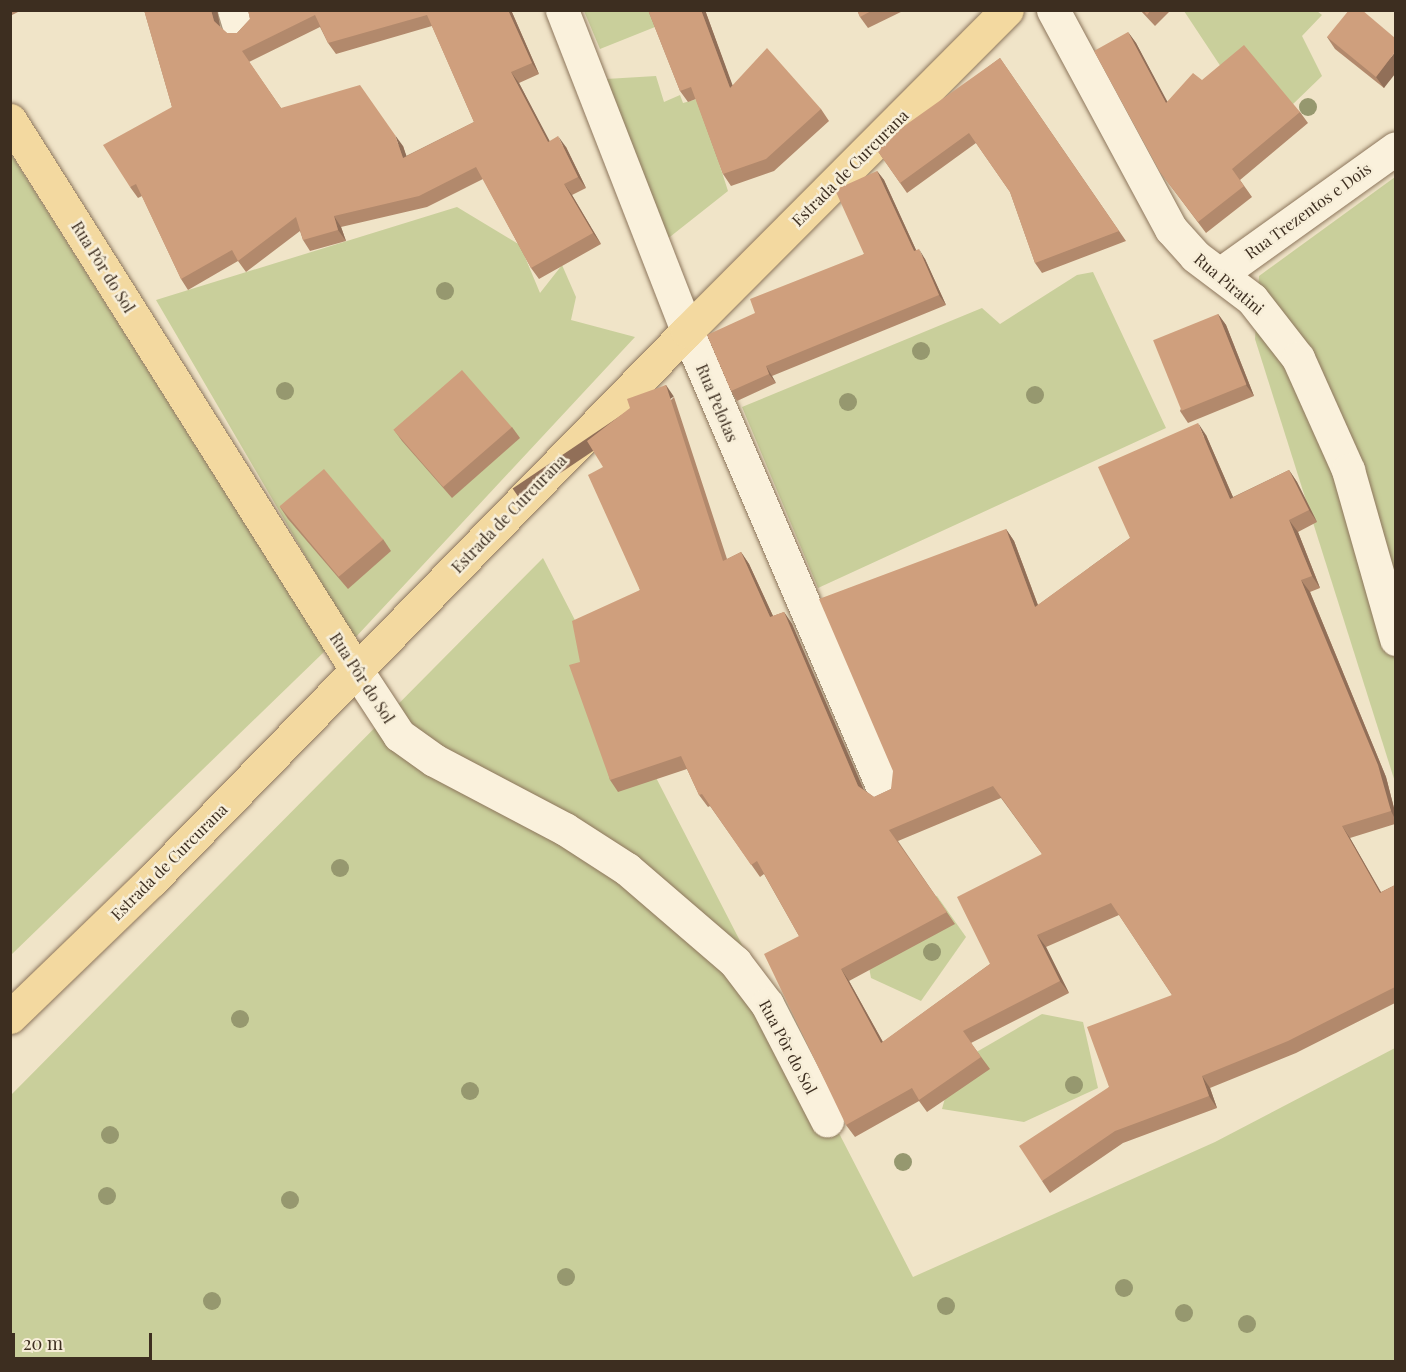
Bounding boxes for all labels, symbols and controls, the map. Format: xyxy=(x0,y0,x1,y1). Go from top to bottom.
street label: Estrada de Curcurana xyxy=(788,106,912,230)
street label: Rua Trezentos e Dois xyxy=(1241,159,1375,263)
street label: Rua Pôr do Sol xyxy=(67,218,139,316)
street label: Rua Piratini xyxy=(1190,249,1268,319)
street label: Rua Pelotas xyxy=(692,361,742,445)
street label: Estrada de Curcurana xyxy=(448,451,570,577)
street label: Rua Pôr do Sol xyxy=(325,629,399,727)
street label: Estrada de Curcurana xyxy=(107,800,231,924)
street label: Rua Pôr do Sol xyxy=(755,996,821,1098)
scale bar xyxy=(15,1321,154,1359)
text: 20 m xyxy=(23,1331,63,1355)

